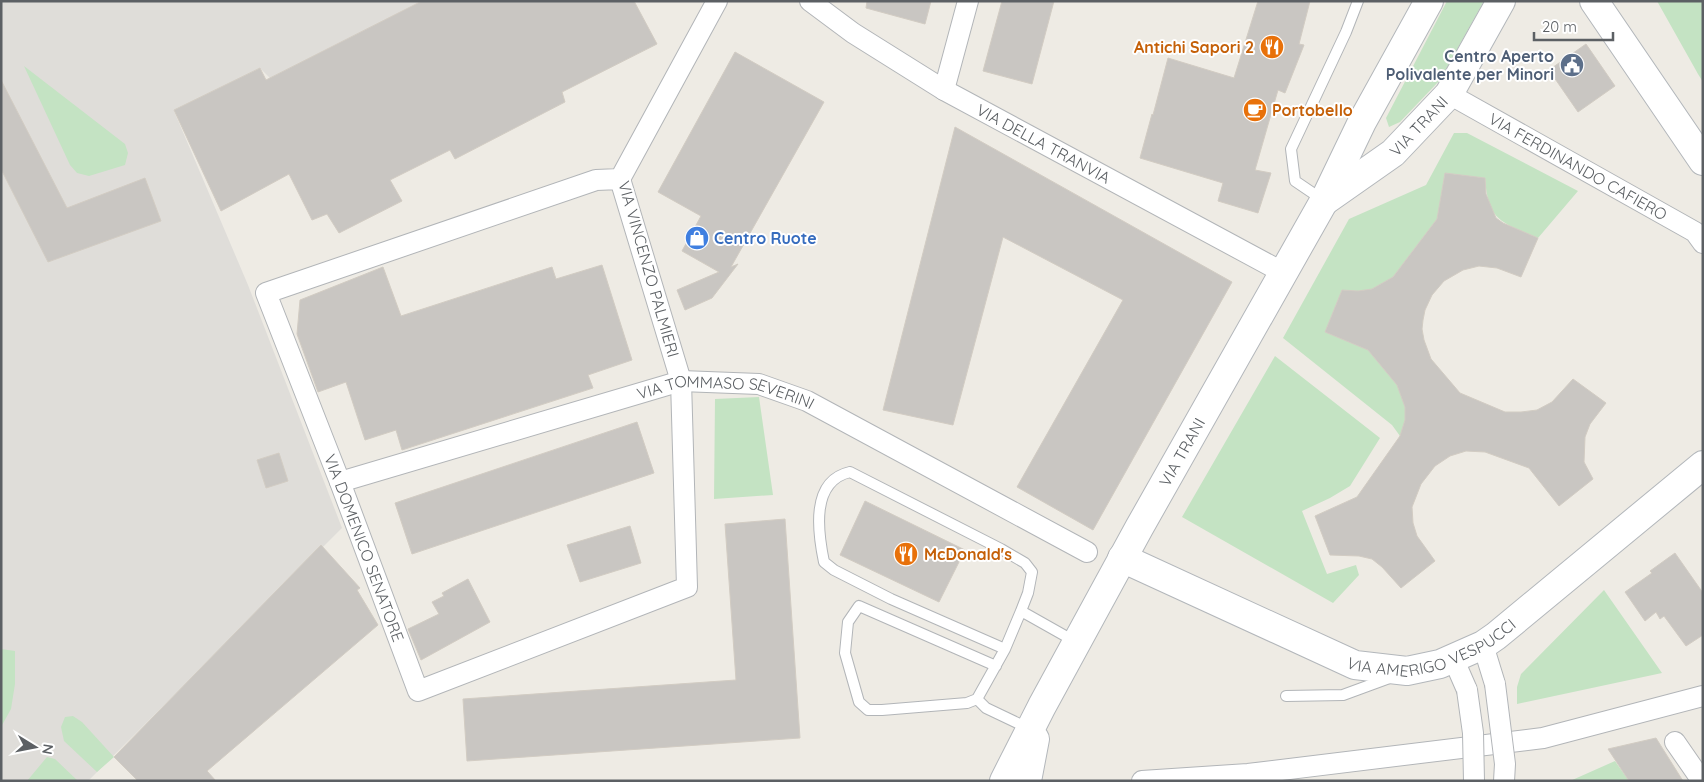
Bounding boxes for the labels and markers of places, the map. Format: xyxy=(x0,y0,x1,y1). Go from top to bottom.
restaurant icon: Antichi Sapori 2 xyxy=(1259,34,1285,60)
place label: Antichi Sapori 2 xyxy=(1134,37,1254,57)
place label: Centro Aperto Polivalente per Minori xyxy=(1386,46,1554,84)
public building icon: Centro Aperto Polivalente per Minori xyxy=(1559,52,1585,78)
cafe icon: Portobello xyxy=(1242,97,1268,123)
place label: Portobello xyxy=(1272,100,1353,120)
shop icon: Centro Ruote xyxy=(684,225,710,251)
place label: Centro Ruote xyxy=(714,228,817,248)
restaurant icon: McDonald's xyxy=(893,541,919,567)
place label: McDonald's xyxy=(924,544,1012,564)

